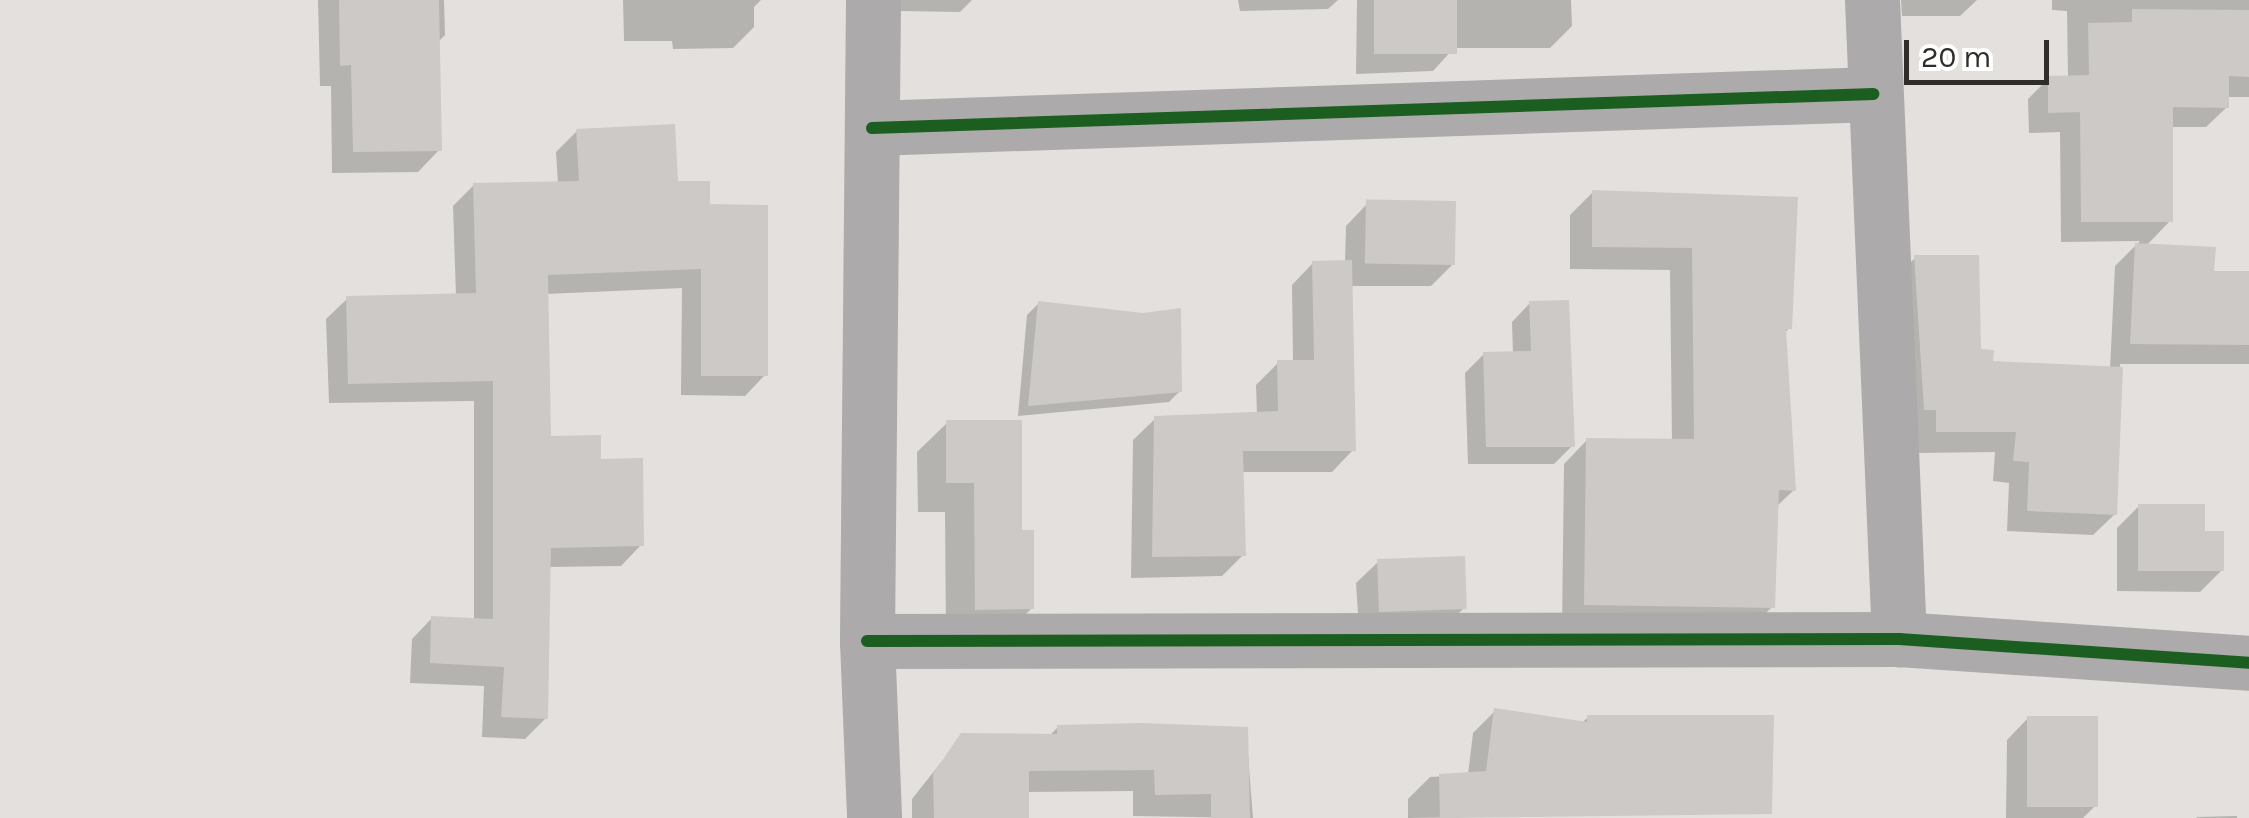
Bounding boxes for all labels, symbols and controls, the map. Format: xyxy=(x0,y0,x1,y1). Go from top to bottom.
scale bar xyxy=(1909,20,2054,82)
text: 20 m xyxy=(1921,39,1991,75)

